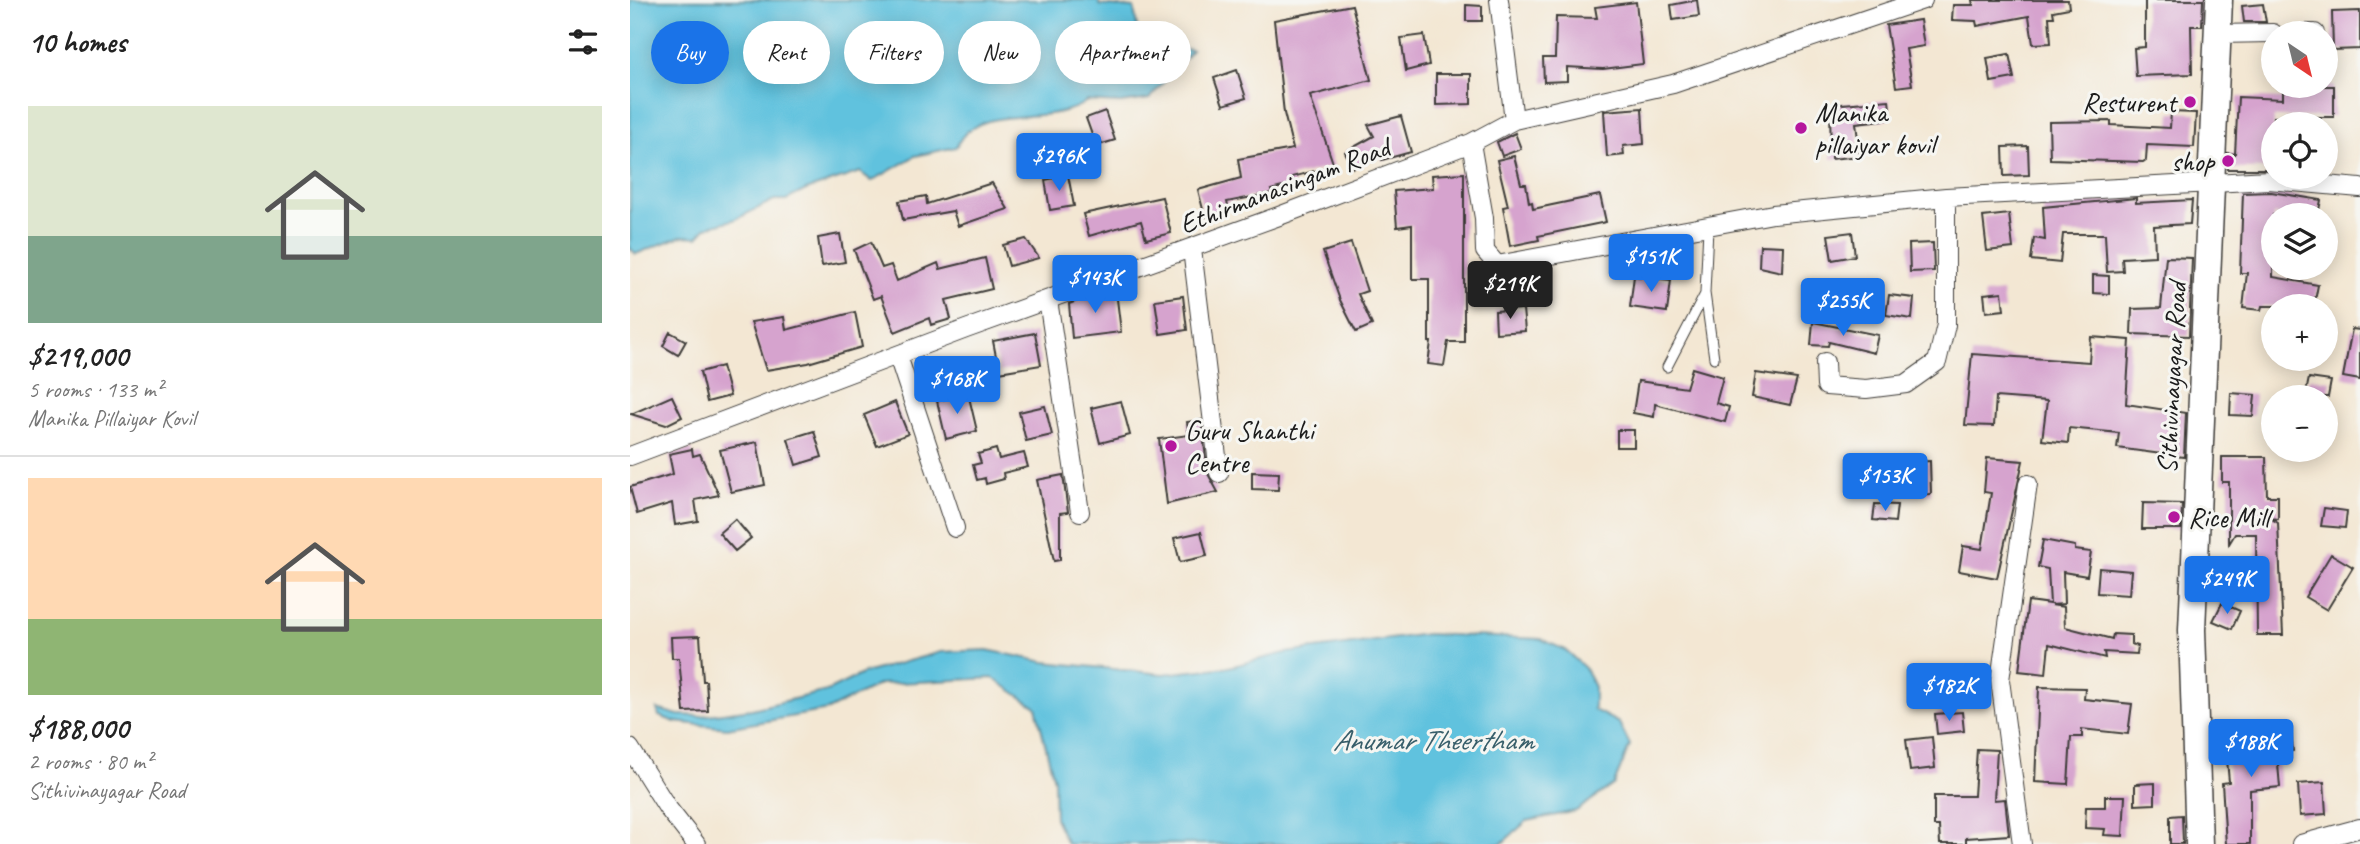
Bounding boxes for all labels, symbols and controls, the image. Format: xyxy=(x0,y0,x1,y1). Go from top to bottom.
chip: Buy xyxy=(651,21,729,84)
chip: Rent xyxy=(743,21,830,84)
chip: Filters xyxy=(844,21,944,84)
chip: New xyxy=(958,21,1041,84)
chip: Apartment xyxy=(1055,21,1191,84)
north arrow xyxy=(2261,21,2338,98)
map controls xyxy=(2261,21,2338,462)
text: 10 homes xyxy=(28,23,126,61)
icon: filters xyxy=(564,23,602,61)
place label: Resturent xyxy=(2082,85,2179,120)
marker: Resturent xyxy=(2182,94,2198,110)
place label: Manika pillaiyar kovil xyxy=(1815,95,1940,162)
button: locate xyxy=(2261,112,2338,189)
marker: Manika pillaiyar kovil xyxy=(1793,120,1809,136)
street label: Ethirmanasingam Road xyxy=(1174,128,1398,242)
pin: $296K xyxy=(1010,134,1108,193)
text: $296K xyxy=(1032,141,1086,170)
place label: shop xyxy=(2171,144,2216,179)
icon: home xyxy=(252,152,378,278)
marker: shop xyxy=(2220,153,2236,169)
button: layers xyxy=(2261,203,2338,280)
pin: $151K xyxy=(1602,234,1700,294)
text: $151K xyxy=(1625,242,1677,271)
pin: $143K xyxy=(1046,256,1144,315)
pin: $219K xyxy=(1461,262,1559,321)
text: $143K xyxy=(1068,263,1122,292)
text: $219K xyxy=(1484,269,1536,298)
street label: Sithivinayagar Road xyxy=(2149,277,2194,475)
pin: $255K xyxy=(1794,278,1892,338)
text: $255K xyxy=(1817,286,1869,315)
button: + xyxy=(2261,294,2338,371)
text: $219,000 xyxy=(28,337,128,375)
pin: $168K xyxy=(908,356,1006,416)
text: $168K xyxy=(930,364,984,393)
text: 5 rooms · 133 m² xyxy=(28,375,163,404)
button: − xyxy=(2261,385,2338,462)
text: Manika Pillaiyar Kovil xyxy=(28,404,195,433)
place label: Guru Shanthi Centre xyxy=(1185,413,1318,480)
marker: Guru Shanthi Centre xyxy=(1163,438,1179,454)
pin: $153K xyxy=(1836,454,1934,513)
text: $153K xyxy=(1859,461,1911,490)
place label: Rice Mill xyxy=(2188,500,2274,535)
marker: Rice Mill xyxy=(2166,509,2182,525)
icon: home xyxy=(252,524,378,650)
pin: $249K xyxy=(2178,556,2276,616)
text: $249K xyxy=(2201,564,2253,593)
pin: $182K xyxy=(1900,664,1998,723)
text: $182K xyxy=(1922,671,1976,700)
text: $188,000 xyxy=(28,709,128,747)
pin: $188K xyxy=(2202,720,2300,779)
water label: Anumar Theertham xyxy=(1333,721,1537,759)
text: $188K xyxy=(2224,727,2278,756)
text: 2 rooms · 80 m² xyxy=(28,747,152,776)
text: Sithivinayagar Road xyxy=(28,776,186,805)

